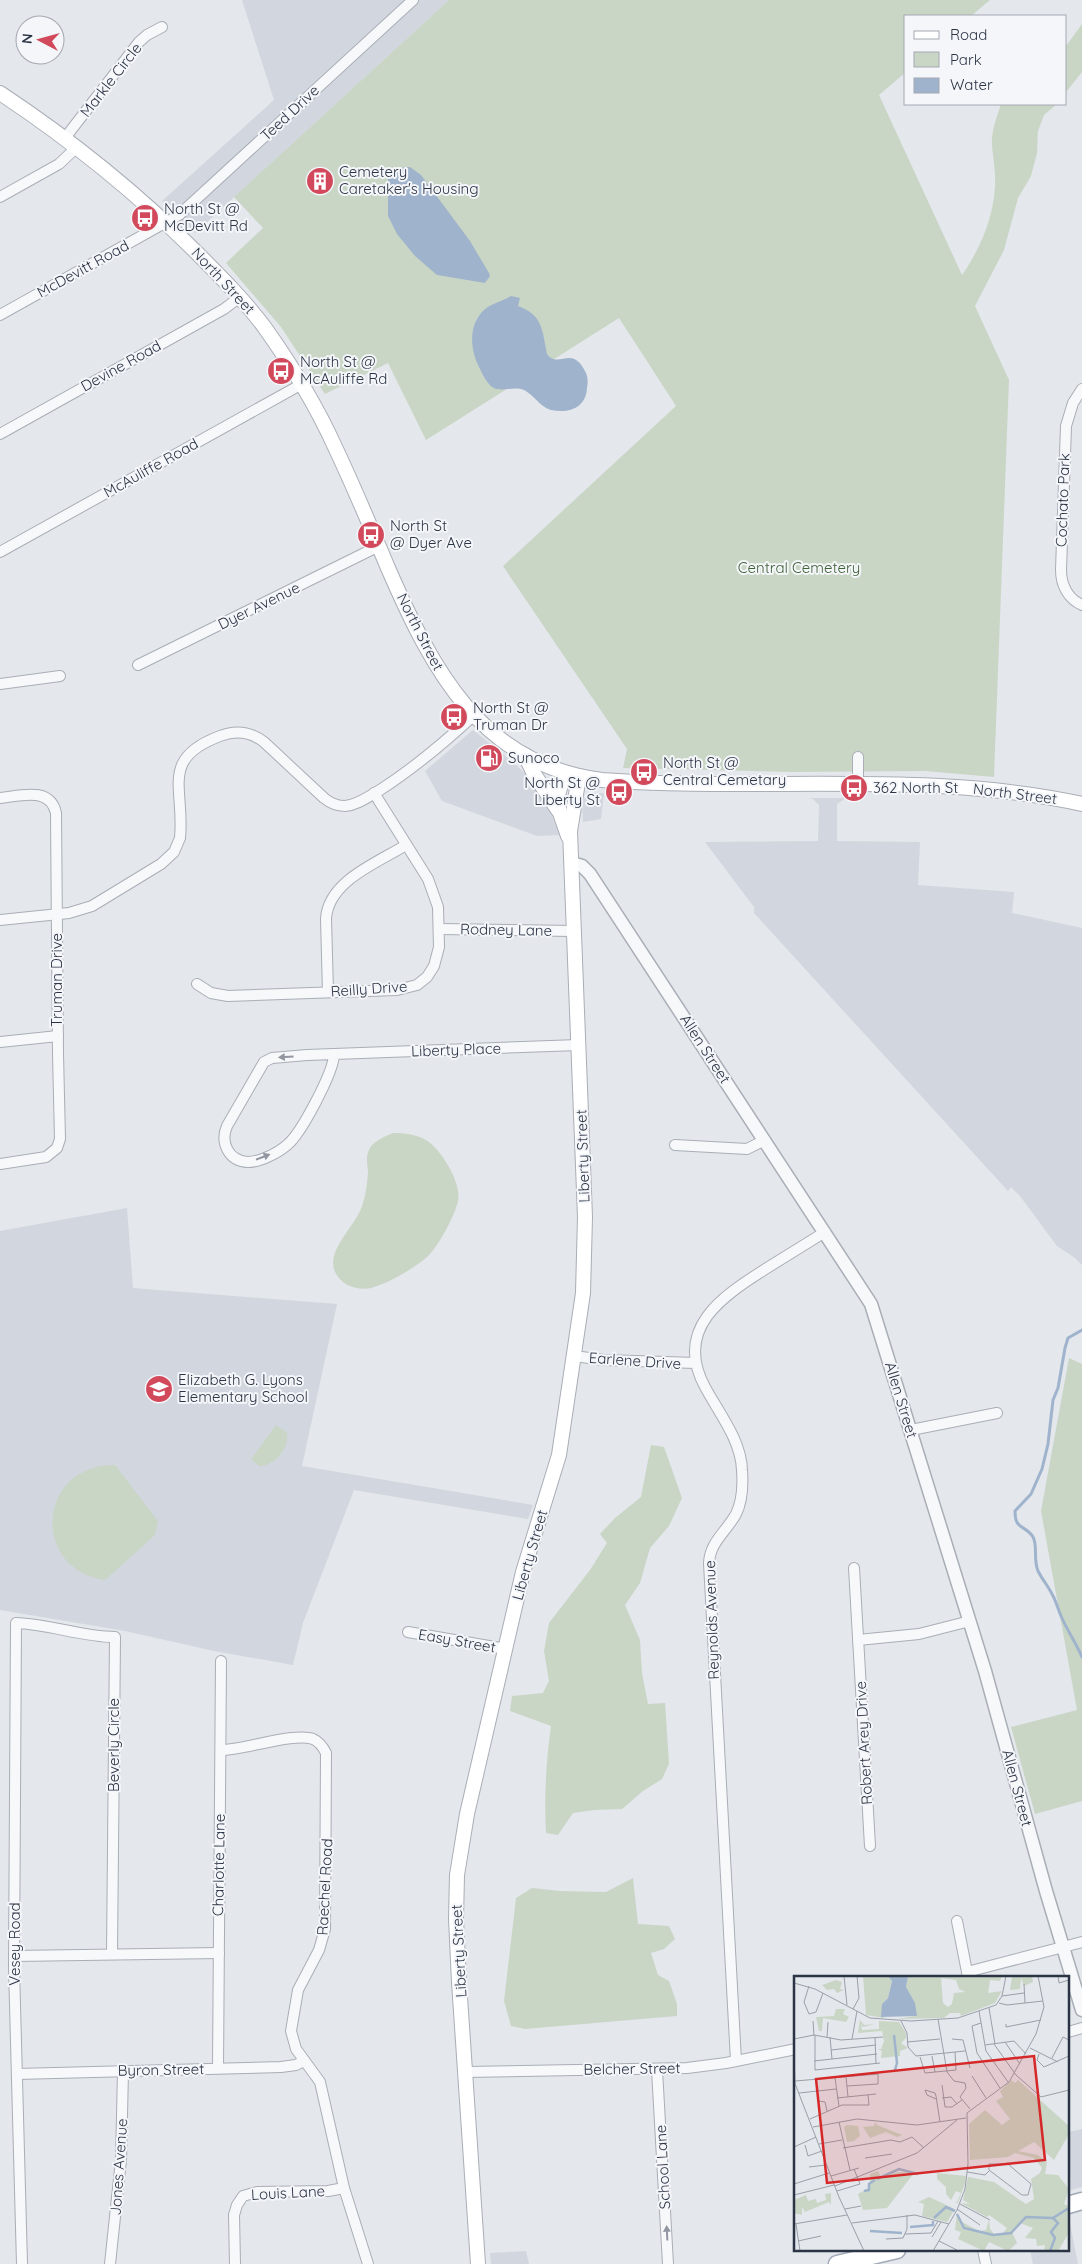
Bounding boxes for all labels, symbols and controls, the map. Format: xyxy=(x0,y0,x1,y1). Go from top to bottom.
north arrow xyxy=(15,15,65,65)
legend xyxy=(904,15,1067,105)
text: Road xyxy=(950,25,987,44)
text: N xyxy=(18,33,37,45)
street label: Markle Circle xyxy=(76,39,146,121)
text: Park xyxy=(950,50,982,69)
text: Water xyxy=(950,75,993,94)
street label: Teed Drive xyxy=(256,81,323,145)
place label: Cemetery Caretaker's Housing xyxy=(339,162,479,198)
building icon: Cemetery Caretaker's Housing xyxy=(305,166,335,196)
place label: North St @ McDevitt Rd xyxy=(164,199,248,235)
bus stop icon: North St @ McDevitt Rd xyxy=(130,203,160,233)
street label: McDevitt Road xyxy=(33,236,132,302)
street label: North Street xyxy=(188,243,259,318)
street label: Devine Road xyxy=(77,336,164,395)
place label: North St @ McAuliffe Rd xyxy=(300,352,387,388)
bus stop icon: North St @ McAuliffe Rd xyxy=(266,356,296,386)
street label: McAuliffe Road xyxy=(100,434,202,501)
street label: Cochato Park xyxy=(1051,453,1074,547)
place label: North St @ Dyer Ave xyxy=(390,516,472,552)
bus stop icon: North St @ Dyer Ave xyxy=(356,520,386,550)
park label: Central Cemetery xyxy=(738,558,860,577)
street label: Dyer Avenue xyxy=(215,578,303,634)
street label: North Street xyxy=(393,590,448,674)
place label: North St @ Truman Dr xyxy=(473,698,549,734)
bus stop icon: North St @ Truman Dr xyxy=(439,702,469,732)
fuel station icon: Sunoco xyxy=(474,743,504,773)
place label: Sunoco xyxy=(508,748,560,767)
place label: North St @ Central Cemetary xyxy=(663,753,786,789)
bus stop icon: North St @ Central Cemetary xyxy=(629,757,659,787)
place label: North St @ Liberty St xyxy=(524,773,600,809)
bus stop icon: 362 North St xyxy=(839,773,869,803)
bus stop icon: North St @ Liberty St xyxy=(604,777,634,807)
place label: 362 North St xyxy=(873,778,958,797)
street label: North Street xyxy=(972,779,1058,808)
street label: Rodney Lane xyxy=(460,919,552,940)
street label: Truman Drive xyxy=(47,933,66,1027)
street label: Reilly Drive xyxy=(330,976,408,1001)
street label: Allen Street xyxy=(676,1011,735,1087)
street label: Liberty Place xyxy=(411,1038,501,1061)
one-way arrow xyxy=(277,1053,293,1061)
street label: Liberty Street xyxy=(571,1109,594,1203)
one-way arrow xyxy=(256,1153,270,1161)
street label: Earlene Drive xyxy=(588,1348,682,1373)
street label: Allen Street xyxy=(881,1359,922,1440)
place label: Elizabeth G. Lyons Elementary School xyxy=(178,1370,308,1406)
school or university icon: Elizabeth G. Lyons Elementary School xyxy=(144,1374,174,1404)
street label: Liberty Street xyxy=(508,1507,552,1602)
street label: Reynolds Avenue xyxy=(700,1560,723,1680)
street label: Easy Street xyxy=(417,1624,497,1657)
street label: Robert Arey Drive xyxy=(851,1681,876,1805)
street label: Beverly Circle xyxy=(104,1698,123,1792)
street label: Allen Street xyxy=(998,1747,1037,1828)
street label: Charlotte Lane xyxy=(208,1814,229,1916)
street label: Raechel Road xyxy=(312,1838,337,1936)
street label: Vesey Road xyxy=(5,1902,24,1986)
street label: Liberty Street xyxy=(447,1904,470,1998)
inset map xyxy=(794,1976,1070,2252)
street label: Belcher Street xyxy=(583,2058,681,2079)
street label: Byron Street xyxy=(118,2059,204,2080)
street label: Jones Avenue xyxy=(106,2118,131,2216)
street label: School Lane xyxy=(651,2124,674,2210)
street label: Louis Lane xyxy=(250,2181,325,2204)
one-way arrow xyxy=(662,2224,670,2240)

